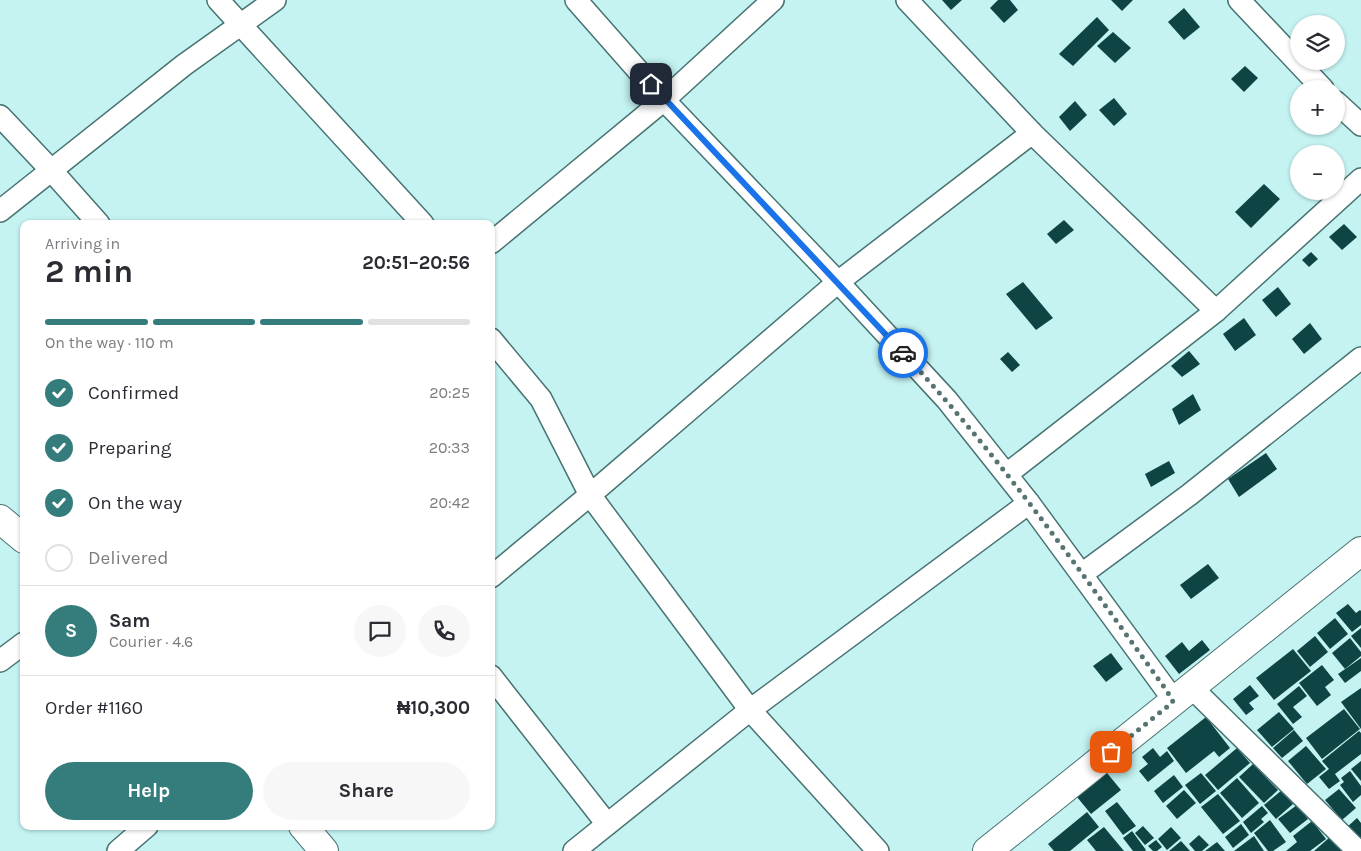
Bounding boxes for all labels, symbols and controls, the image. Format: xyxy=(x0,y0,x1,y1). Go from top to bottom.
map controls xyxy=(1290,15,1345,200)
button: layers xyxy=(1290,15,1345,70)
pin xyxy=(630,63,672,105)
icon: home xyxy=(637,70,665,98)
button: + xyxy=(1290,80,1345,135)
button: − xyxy=(1290,145,1345,200)
text: Arriving in xyxy=(45,234,120,253)
text: 20:51–20:56 xyxy=(362,252,470,274)
text: 2 min xyxy=(45,253,133,290)
courier xyxy=(878,328,928,378)
text: On the way · 110 m xyxy=(45,333,174,352)
icon: car xyxy=(889,339,917,367)
icon: check xyxy=(45,379,73,407)
text: Confirmed xyxy=(88,382,179,404)
text: 20:25 xyxy=(429,383,470,402)
icon: check xyxy=(45,434,73,462)
text: Preparing xyxy=(88,437,171,459)
text: 20:33 xyxy=(429,438,470,457)
icon: check xyxy=(45,489,73,517)
text: On the way xyxy=(88,492,182,514)
text: 20:42 xyxy=(429,493,470,512)
text: Delivered xyxy=(88,547,168,569)
button: chat xyxy=(354,605,406,657)
button: phone xyxy=(418,605,470,657)
text: Sam xyxy=(109,610,150,632)
text: S xyxy=(65,620,77,642)
text: Courier · 4.6 xyxy=(109,632,193,651)
text: Order #1160 xyxy=(45,697,143,719)
text: ₦10,300 xyxy=(397,697,470,719)
pin xyxy=(1090,731,1132,773)
icon: bag xyxy=(1097,738,1125,766)
button: Help xyxy=(45,762,253,820)
button: Share xyxy=(263,762,470,820)

